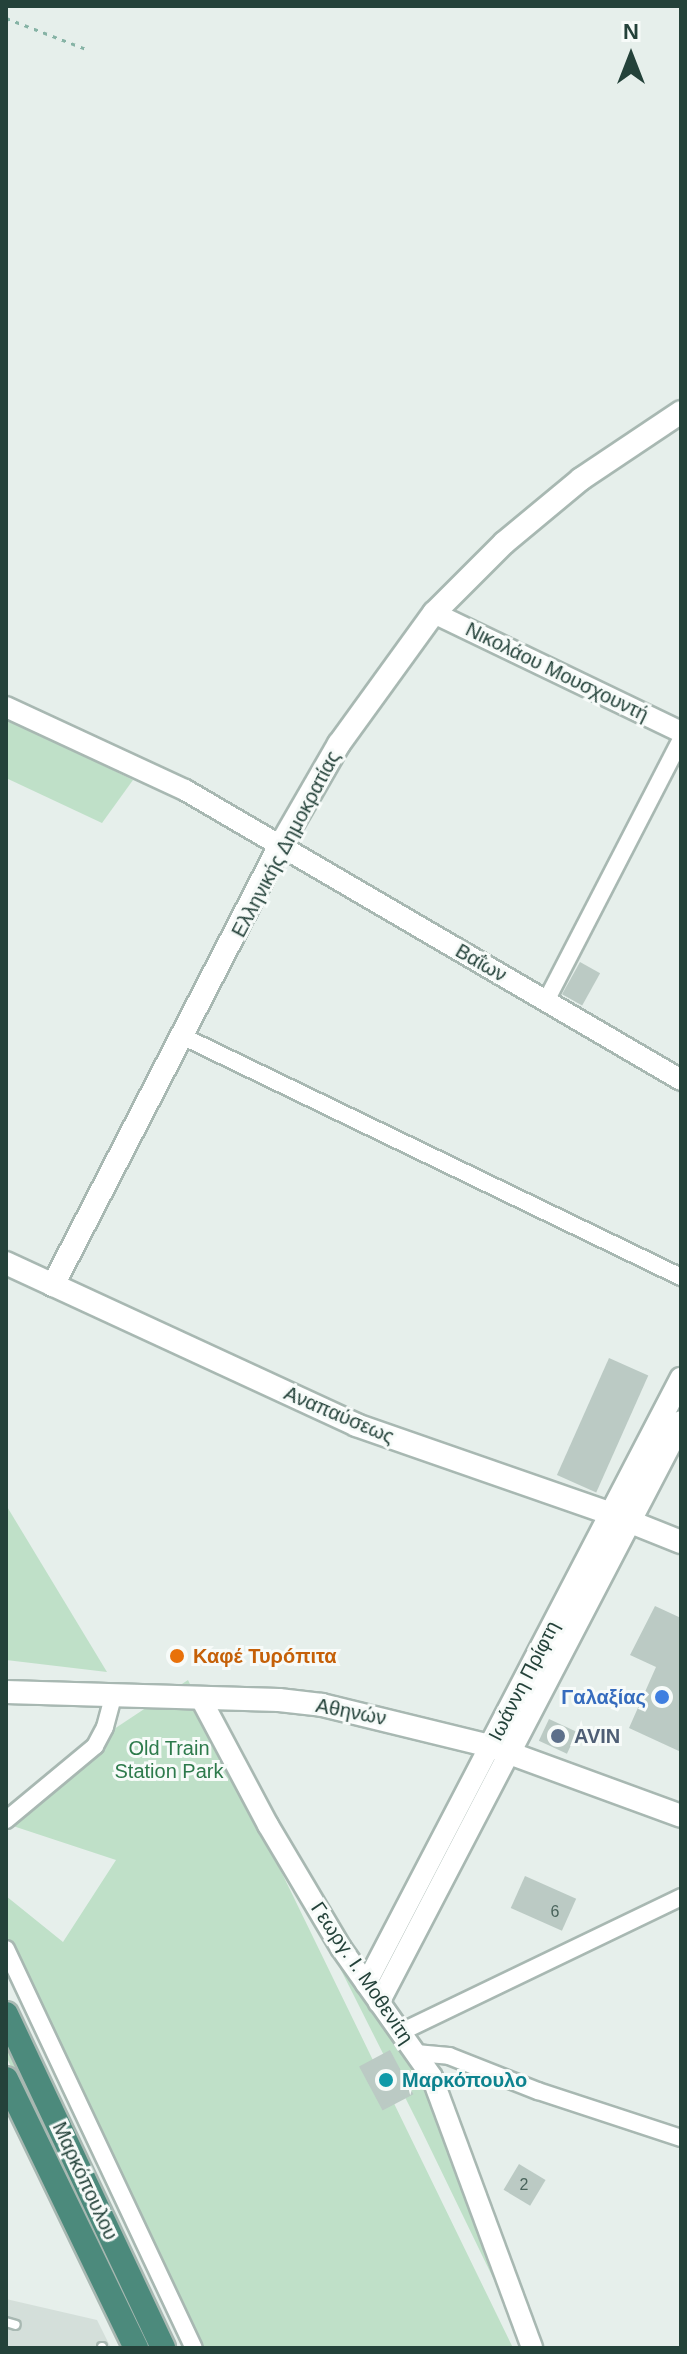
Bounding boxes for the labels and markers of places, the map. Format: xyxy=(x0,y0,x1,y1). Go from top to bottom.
place label: Καφέ Τυρóπιτα xyxy=(193,1644,337,1668)
marker: Καφέ Τυρóπιτα xyxy=(168,1647,186,1665)
place label: Γαλαξίας xyxy=(561,1685,646,1709)
marker: Γαλαξίας xyxy=(653,1688,671,1706)
place label: AVIN xyxy=(574,1724,620,1748)
marker: AVIN xyxy=(549,1727,567,1745)
place label: Μαρκόπουλο xyxy=(402,2068,527,2092)
marker: Μαρκόπουλο xyxy=(377,2071,395,2089)

